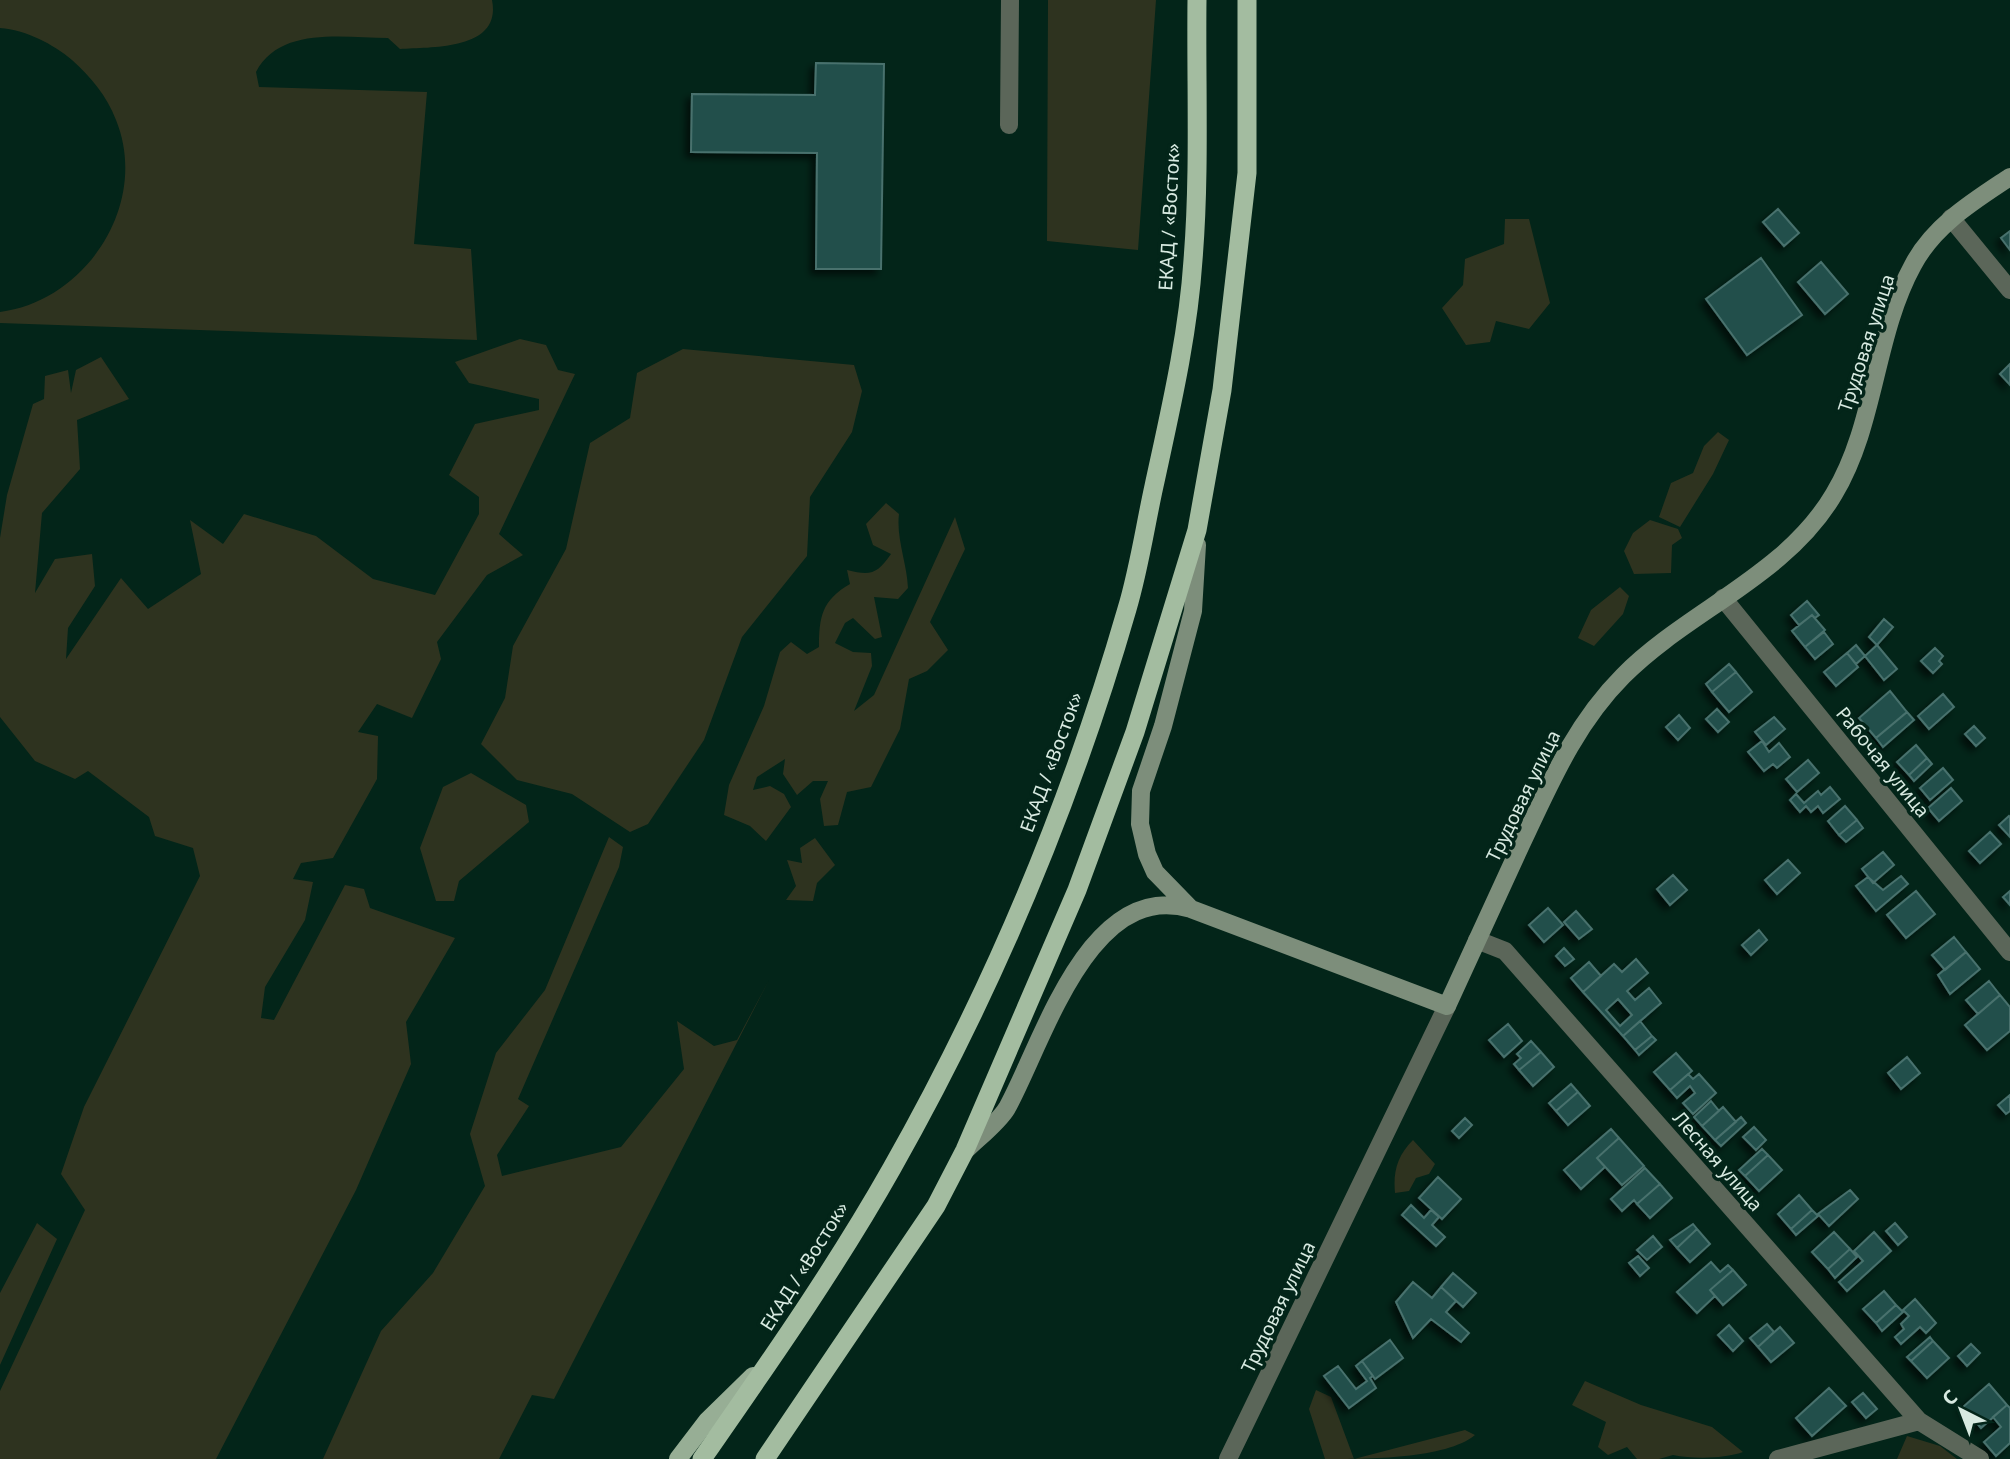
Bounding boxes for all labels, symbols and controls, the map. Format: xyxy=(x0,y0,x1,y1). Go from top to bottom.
street label: ЕКАД / «Восток» xyxy=(1152,143,1186,291)
street label: Трудовая улица xyxy=(1831,271,1901,415)
street label: ЕКАД / «Восток» xyxy=(1014,688,1088,836)
street label: Рабочая улица xyxy=(1830,701,1936,823)
street label: Трудовая улица xyxy=(1480,726,1566,866)
street label: Лесная улица xyxy=(1667,1105,1769,1217)
street label: ЕКАД / «Восток» xyxy=(754,1196,854,1336)
street label: Трудовая улица xyxy=(1235,1237,1321,1377)
north arrow xyxy=(1926,1375,1996,1445)
text: С xyxy=(1936,1384,1963,1411)

